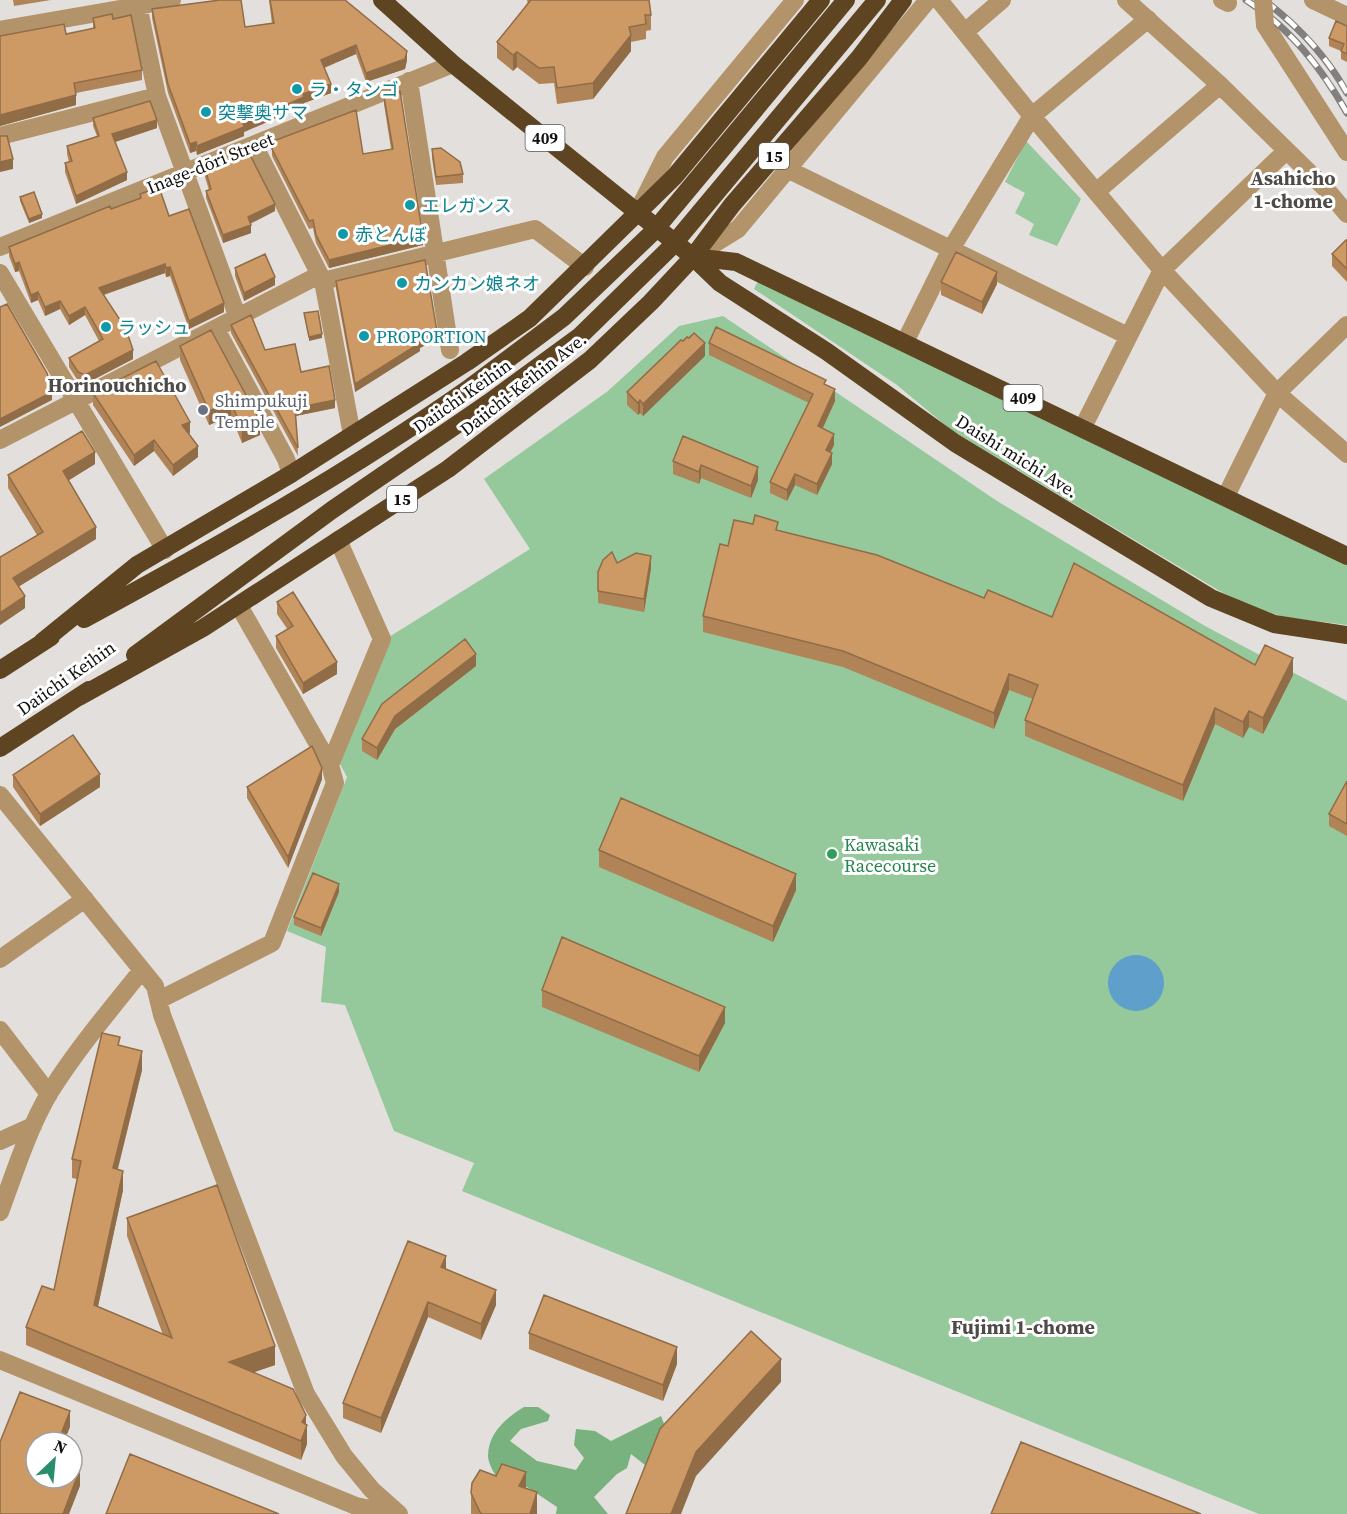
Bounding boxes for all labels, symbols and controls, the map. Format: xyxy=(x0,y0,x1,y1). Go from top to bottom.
place label: ラ・タンゴ xyxy=(309,77,399,102)
marker: ラ・タンゴ xyxy=(290,82,304,96)
place label: 突撃奥サマ xyxy=(218,100,308,125)
marker: 突撃奥サマ xyxy=(199,105,213,119)
road number: 409 xyxy=(526,125,564,151)
street label: Inage-dōri Street xyxy=(143,126,277,200)
road number: 15 xyxy=(759,143,789,169)
district label: Asahicho 1-chome xyxy=(1250,164,1336,215)
place label: エレガンス xyxy=(422,193,512,218)
marker: エレガンス xyxy=(403,198,417,212)
place label: 赤とんぼ xyxy=(355,222,427,247)
marker: 赤とんぼ xyxy=(336,227,350,241)
place label: カンカン娘ネオ xyxy=(414,271,540,296)
marker: カンカン娘ネオ xyxy=(395,276,409,290)
place label: ラッシュ xyxy=(118,315,190,340)
marker: ラッシュ xyxy=(99,320,113,334)
place label: PROPORTION xyxy=(376,324,487,349)
street label: Daiichi-Keihin Ave. xyxy=(454,327,592,441)
marker: PROPORTION xyxy=(357,329,371,343)
street label: Daiichi Keihin xyxy=(408,353,516,439)
district label: Horinouchicho xyxy=(47,371,187,399)
road number: 409 xyxy=(1004,385,1042,411)
place label: Shimpukuji Temple xyxy=(215,388,308,434)
marker: Shimpukuji Temple xyxy=(196,403,210,417)
street label: Daishi michi Ave. xyxy=(951,408,1083,504)
road number: 15 xyxy=(387,486,417,512)
street label: Daiichi Keihin xyxy=(12,635,120,721)
place label: Kawasaki Racecourse xyxy=(844,832,936,878)
marker: Kawasaki Racecourse xyxy=(825,847,839,861)
district label: Fujimi 1-chome xyxy=(951,1313,1095,1341)
north arrow xyxy=(24,1430,84,1490)
text: N xyxy=(51,1434,71,1459)

